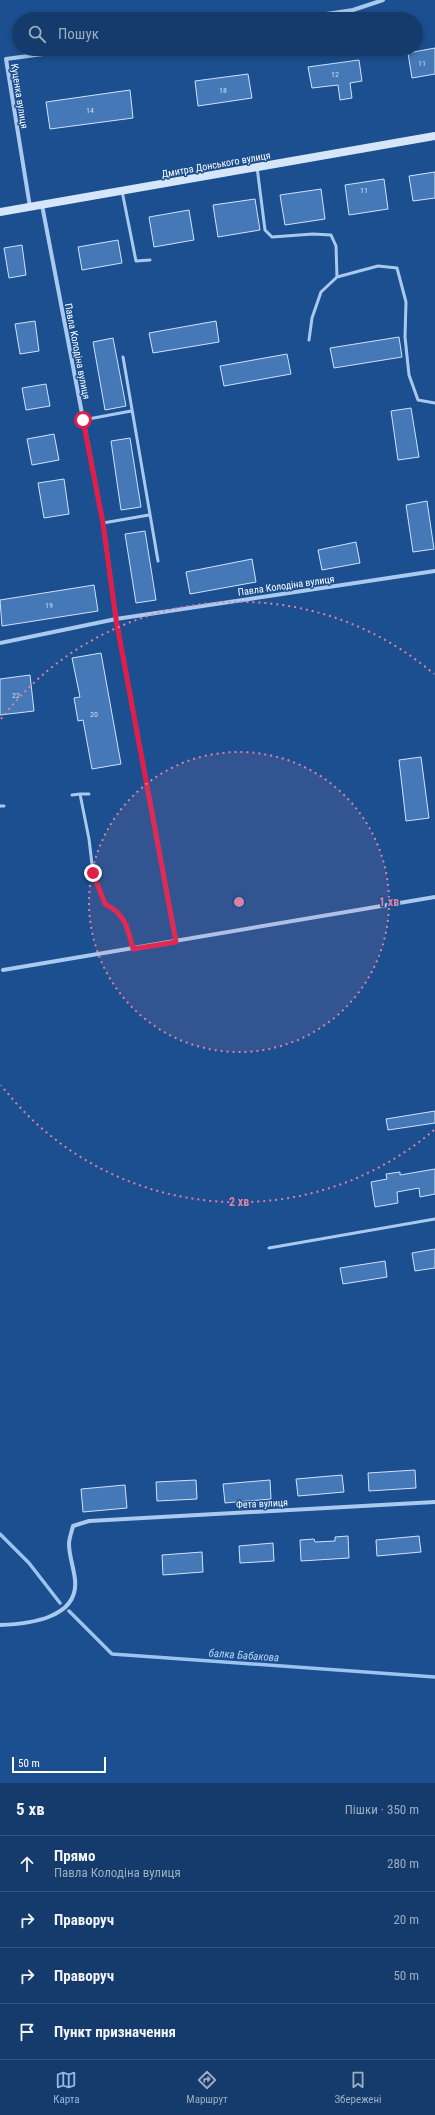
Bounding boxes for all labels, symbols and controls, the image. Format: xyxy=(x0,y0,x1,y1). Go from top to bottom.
search box xyxy=(12,12,423,56)
icon: search xyxy=(26,23,48,45)
text: Пошук xyxy=(58,25,99,43)
house number: 11 xyxy=(418,59,426,68)
street label: Куценка вулиця xyxy=(9,63,30,130)
house number: 12 xyxy=(331,70,339,79)
house number: 18 xyxy=(219,86,227,95)
house number: 14 xyxy=(86,106,94,115)
street label: Дмитра Донського вулиця xyxy=(161,149,272,180)
house number: 11 xyxy=(360,186,368,195)
street label: Павла Колодіна вулиця xyxy=(63,302,92,400)
route start xyxy=(74,411,92,429)
street label: Павла Колодіна вулиця xyxy=(237,573,335,598)
house number: 19 xyxy=(45,601,53,610)
house number: 22 xyxy=(12,691,20,700)
house number: 20 xyxy=(90,710,98,719)
route end xyxy=(84,864,102,882)
centre of rings xyxy=(232,895,246,909)
text: 1 хв xyxy=(379,895,399,909)
text: 2 хв xyxy=(229,1195,249,1209)
street label: Фета вулиця xyxy=(236,1496,288,1510)
water label: балка Бабакова xyxy=(208,1647,280,1664)
scale bar xyxy=(12,1755,106,1774)
text: 50 m xyxy=(18,1757,40,1770)
text: 5 хв xyxy=(16,1799,45,1819)
text: Пішки · 350 m xyxy=(345,1802,419,1817)
text: Прямо xyxy=(54,1847,95,1865)
icon: ahead xyxy=(16,1853,38,1875)
text: 280 m xyxy=(387,1856,419,1871)
text: Павла Колодіна вулиця xyxy=(54,1865,181,1880)
icon: right xyxy=(16,1909,38,1931)
text: Праворуч xyxy=(54,1911,114,1929)
text: 20 m xyxy=(393,1912,419,1927)
icon: right xyxy=(16,1965,38,1987)
text: Праворуч xyxy=(54,1967,114,1985)
text: 50 m xyxy=(393,1968,419,1983)
icon: arrive xyxy=(16,2021,38,2043)
text: Пункт призначення xyxy=(54,2023,176,2041)
tab: Карта xyxy=(53,2069,80,2106)
tab: Маршрут xyxy=(186,2069,228,2106)
tab: Збережені xyxy=(334,2069,382,2106)

